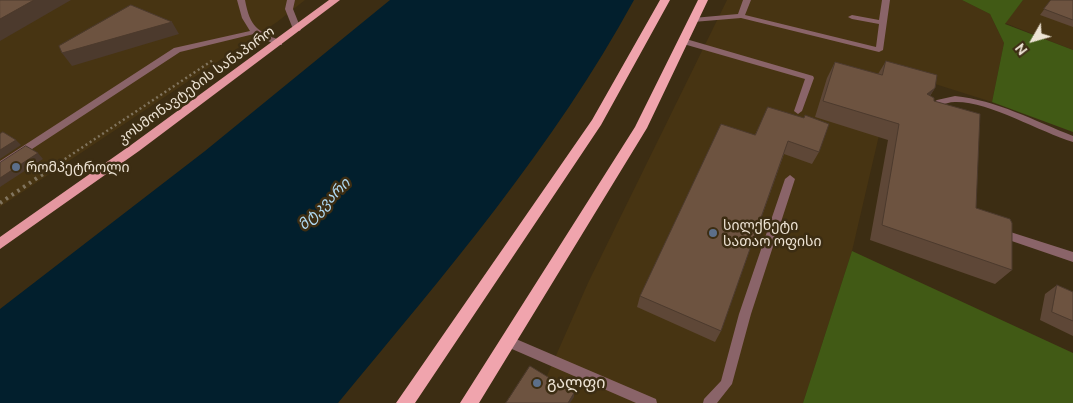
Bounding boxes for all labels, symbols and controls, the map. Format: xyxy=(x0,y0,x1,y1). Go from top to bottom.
north arrow xyxy=(1008,15,1058,65)
street label: კოსმონავტების სანაპირო xyxy=(114,23,278,147)
text: N xyxy=(1012,40,1031,58)
place label: რომპეტროლი xyxy=(26,159,129,175)
marker: რომპეტროლი xyxy=(10,161,22,173)
water label: მტკვარი xyxy=(294,174,354,234)
place label: სილქნეტი სათაო ოფისი xyxy=(723,217,821,250)
marker: სილქნეტი სათაო ოფისი xyxy=(707,227,719,239)
place label: გალფი xyxy=(547,373,605,393)
marker: გალფი xyxy=(531,377,543,389)

